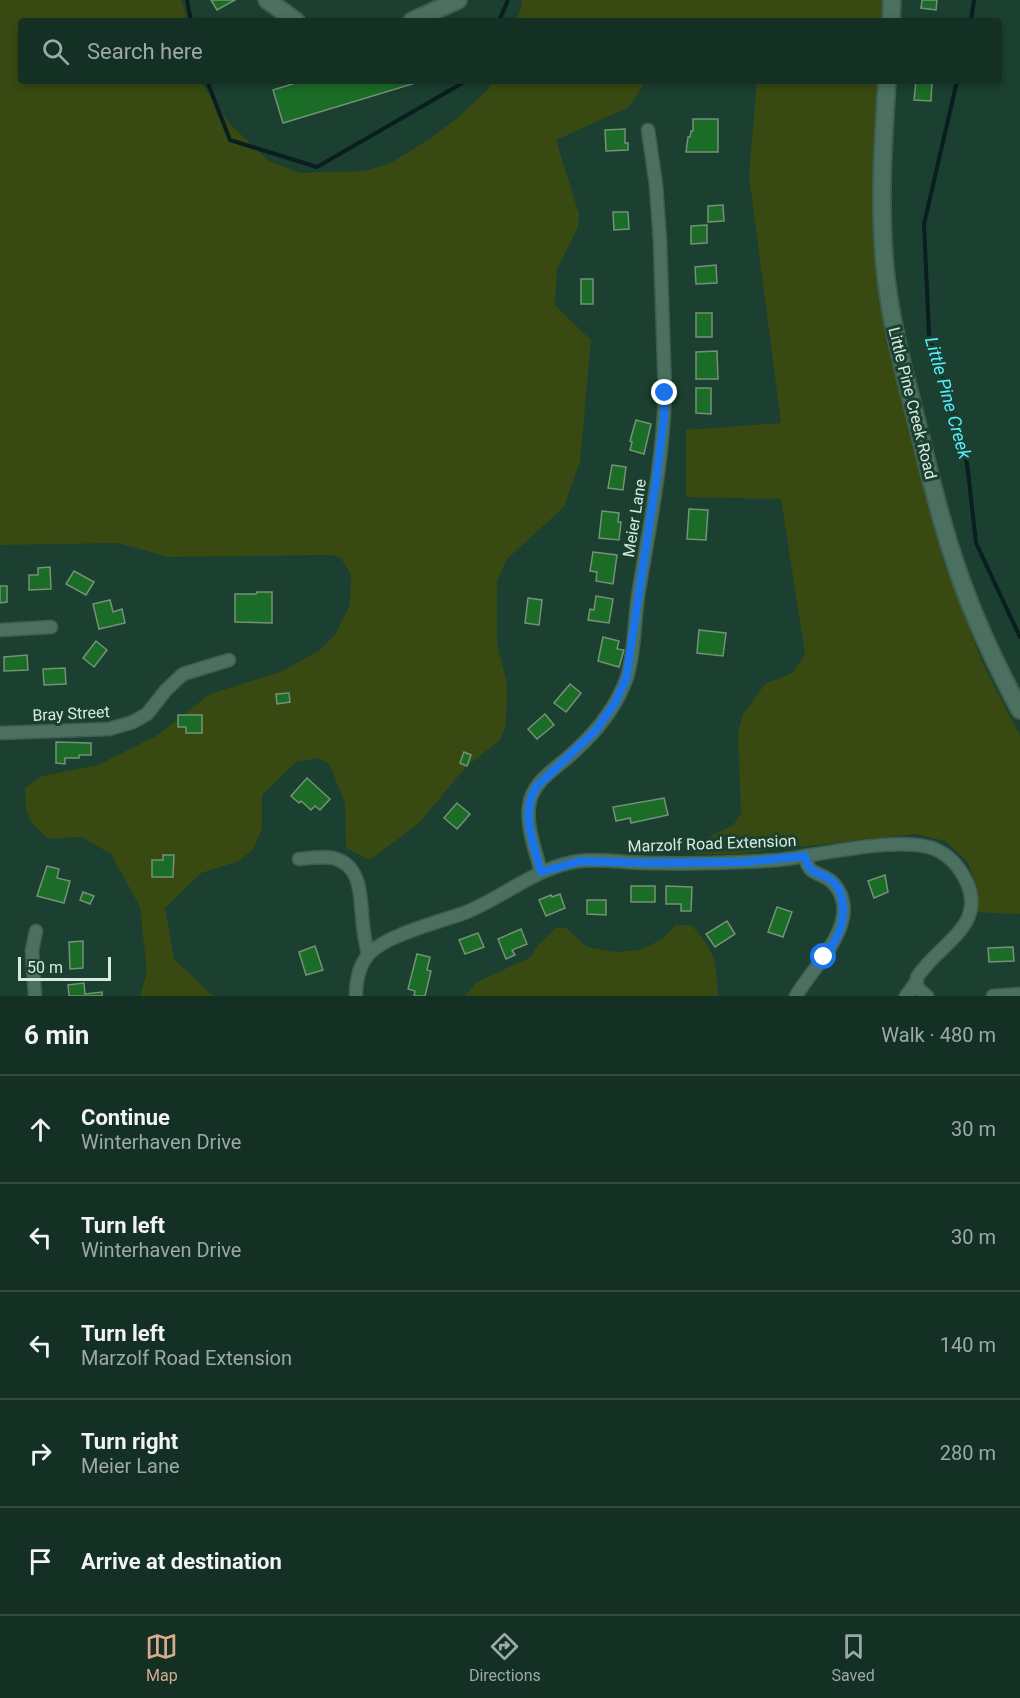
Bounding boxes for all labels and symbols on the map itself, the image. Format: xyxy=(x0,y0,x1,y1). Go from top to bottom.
street label: Little Pine Creek Road xyxy=(884,325,941,481)
water label: Little Pine Creek xyxy=(921,334,976,462)
route end xyxy=(651,379,677,405)
street label: Meier Lane xyxy=(619,478,650,559)
street label: Bray Street xyxy=(32,702,110,725)
street label: Marzolf Road Extension xyxy=(627,831,797,856)
route start xyxy=(810,943,836,969)
scale bar xyxy=(18,954,111,982)

